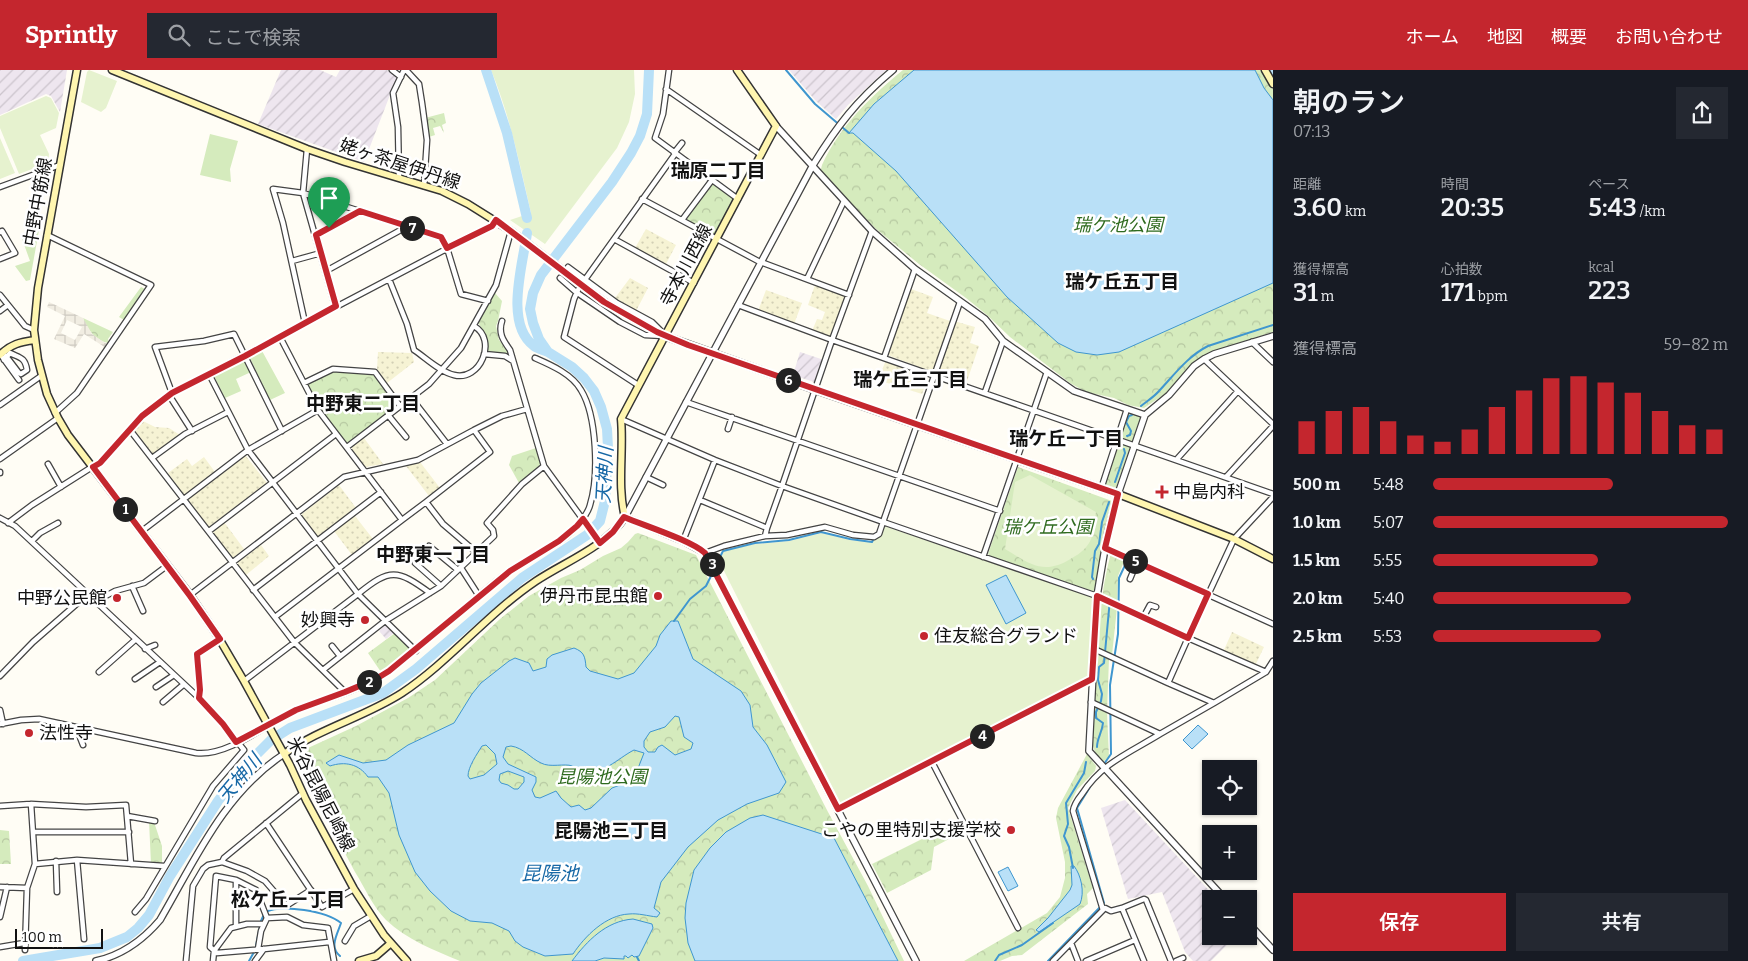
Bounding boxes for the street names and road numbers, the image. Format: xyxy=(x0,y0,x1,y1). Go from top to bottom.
street label: 姥ヶ茶屋伊丹線 xyxy=(337,134,463,194)
street label: 中野中筋線 xyxy=(19,156,57,248)
street label: 寺本川西線 xyxy=(655,220,717,310)
street label: 米谷昆陽尼崎線 xyxy=(283,733,359,855)

